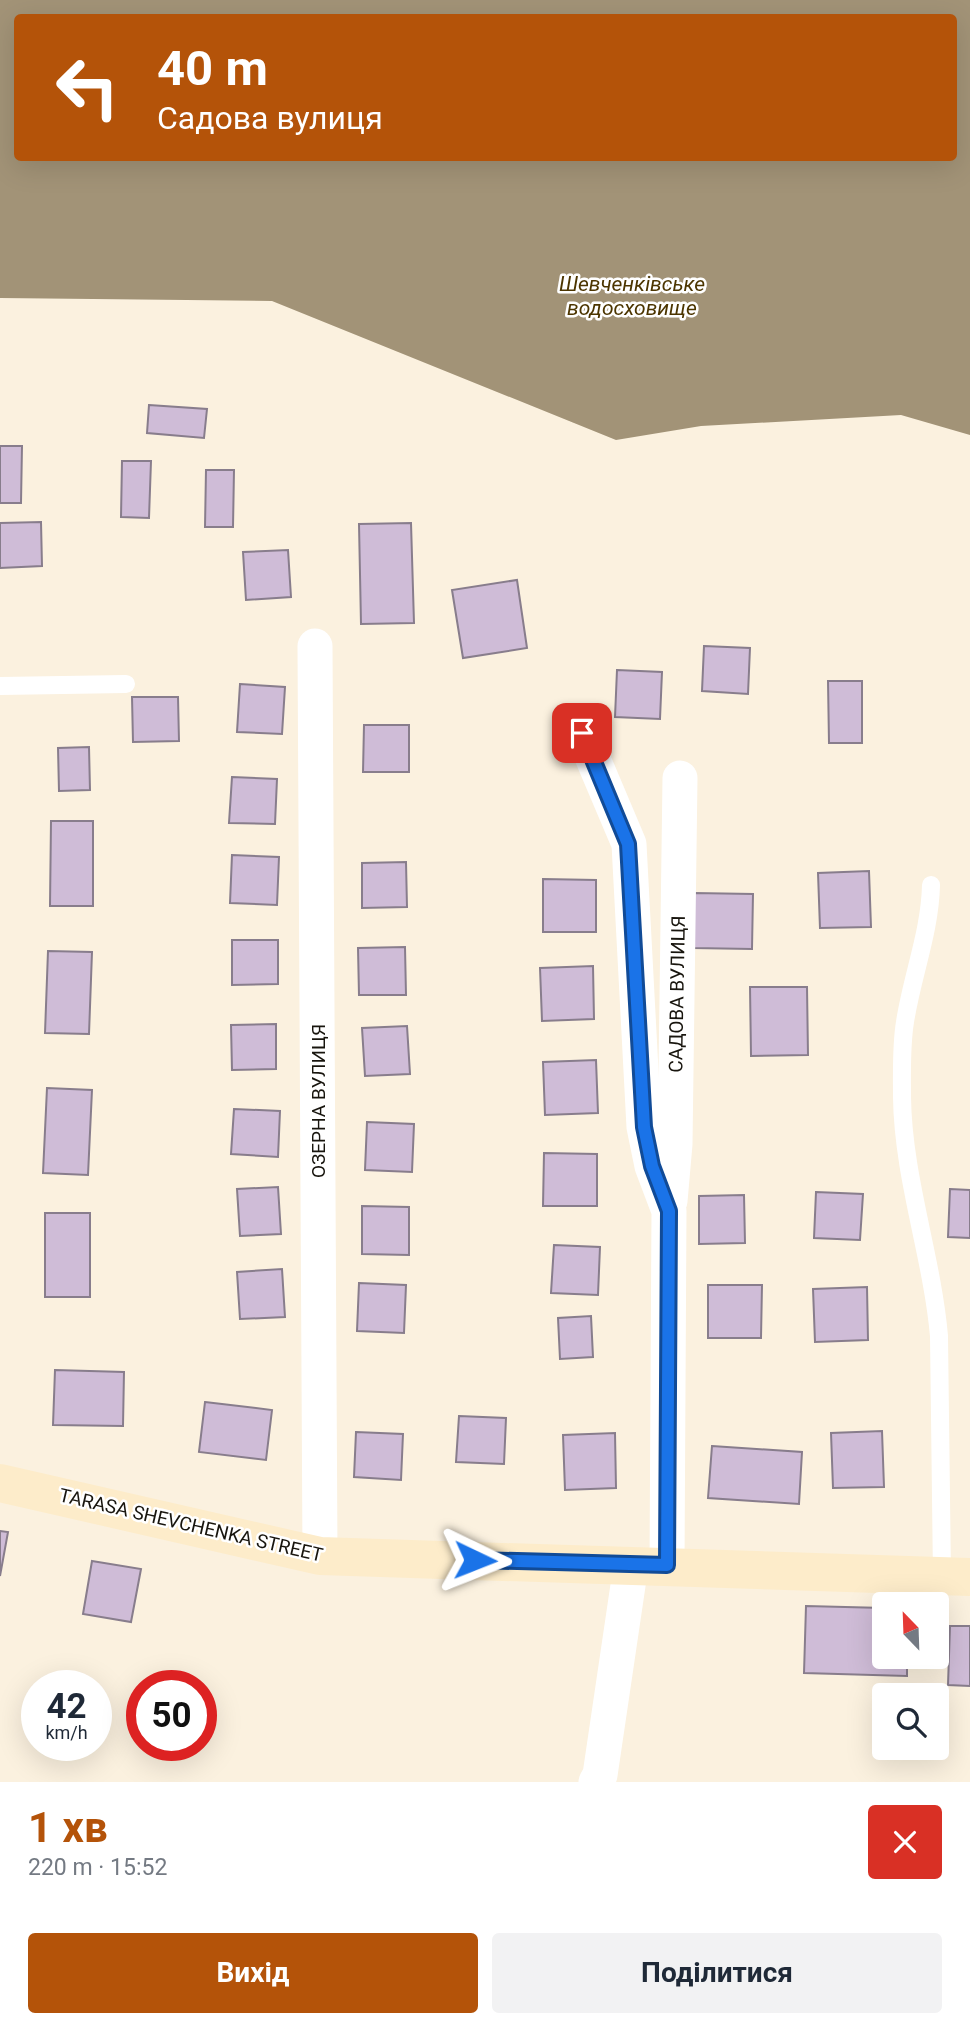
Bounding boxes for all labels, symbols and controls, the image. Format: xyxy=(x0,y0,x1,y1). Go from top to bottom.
text: 40 m xyxy=(157,40,268,97)
icon: left xyxy=(42,42,133,133)
text: Садова вулиця xyxy=(157,99,383,137)
water label: Шевченківське водосховище xyxy=(559,272,705,320)
pin xyxy=(552,703,612,763)
icon: arrive xyxy=(563,714,601,752)
street label: САДОВА ВУЛИЦЯ xyxy=(664,915,690,1073)
street label: ОЗЕРНА ВУЛИЦЯ xyxy=(307,1024,330,1178)
street label: TARASA SHEVCHENKA STREET xyxy=(57,1483,325,1567)
position arrow xyxy=(438,1523,512,1597)
north arrow xyxy=(872,1592,948,1670)
map controls xyxy=(872,1592,949,1760)
speed limit sign: 50 xyxy=(126,1670,217,1761)
button: search xyxy=(872,1683,949,1760)
text: 42 xyxy=(46,1686,87,1727)
text: km/h xyxy=(45,1722,88,1743)
text: 1 хв xyxy=(28,1803,108,1852)
button: close xyxy=(868,1805,942,1879)
text: 220 m · 15:52 xyxy=(28,1854,167,1881)
button: Вихід xyxy=(28,1933,478,2013)
button: Поділитися xyxy=(492,1933,942,2013)

